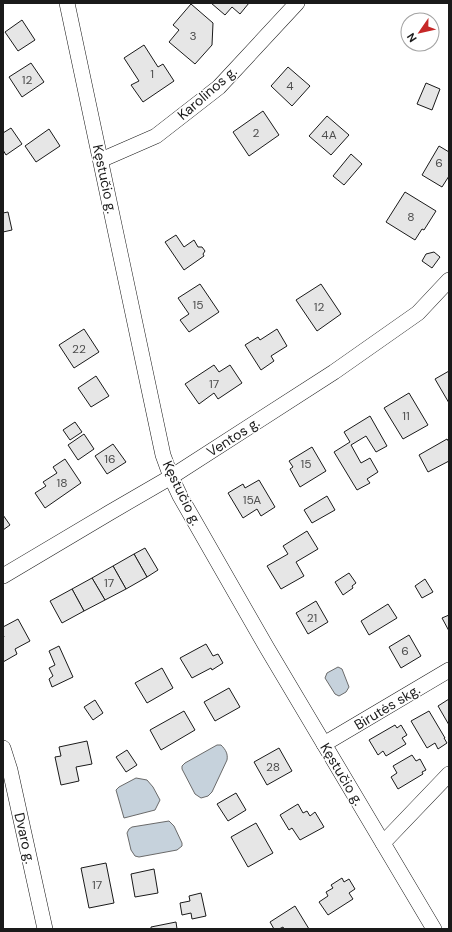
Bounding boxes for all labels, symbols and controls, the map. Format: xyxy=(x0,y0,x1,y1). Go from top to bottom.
north arrow xyxy=(400,12,440,52)
house number: 3 xyxy=(189,28,197,44)
text: N xyxy=(404,30,420,45)
street label: Karolinos g. xyxy=(174,62,241,124)
house number: 1 xyxy=(150,66,154,82)
house number: 12 xyxy=(22,72,32,88)
house number: 4 xyxy=(286,78,294,94)
house number: 2 xyxy=(253,125,260,141)
house number: 4A xyxy=(321,127,337,143)
street label: Kęstučio g. xyxy=(89,143,121,215)
house number: 6 xyxy=(435,155,443,171)
house number: 8 xyxy=(407,209,415,225)
house number: 15 xyxy=(192,297,204,313)
house number: 12 xyxy=(314,299,324,315)
house number: 22 xyxy=(72,341,86,357)
house number: 17 xyxy=(209,376,219,392)
house number: 11 xyxy=(402,408,410,424)
street label: Ventos g. xyxy=(203,413,263,461)
house number: 16 xyxy=(104,451,116,467)
house number: 15 xyxy=(300,456,312,472)
street label: Kęstučio g. xyxy=(159,458,206,529)
house number: 18 xyxy=(56,475,68,491)
house number: 15A xyxy=(243,492,261,508)
house number: 17 xyxy=(104,575,114,591)
house number: 21 xyxy=(307,610,317,626)
house number: 6 xyxy=(401,643,409,659)
street label: Birutės skg. xyxy=(351,680,423,734)
street label: Kęstučio g. xyxy=(316,739,368,809)
house number: 28 xyxy=(266,759,280,775)
street label: Dvaro g. xyxy=(10,811,40,865)
house number: 17 xyxy=(92,877,102,893)

